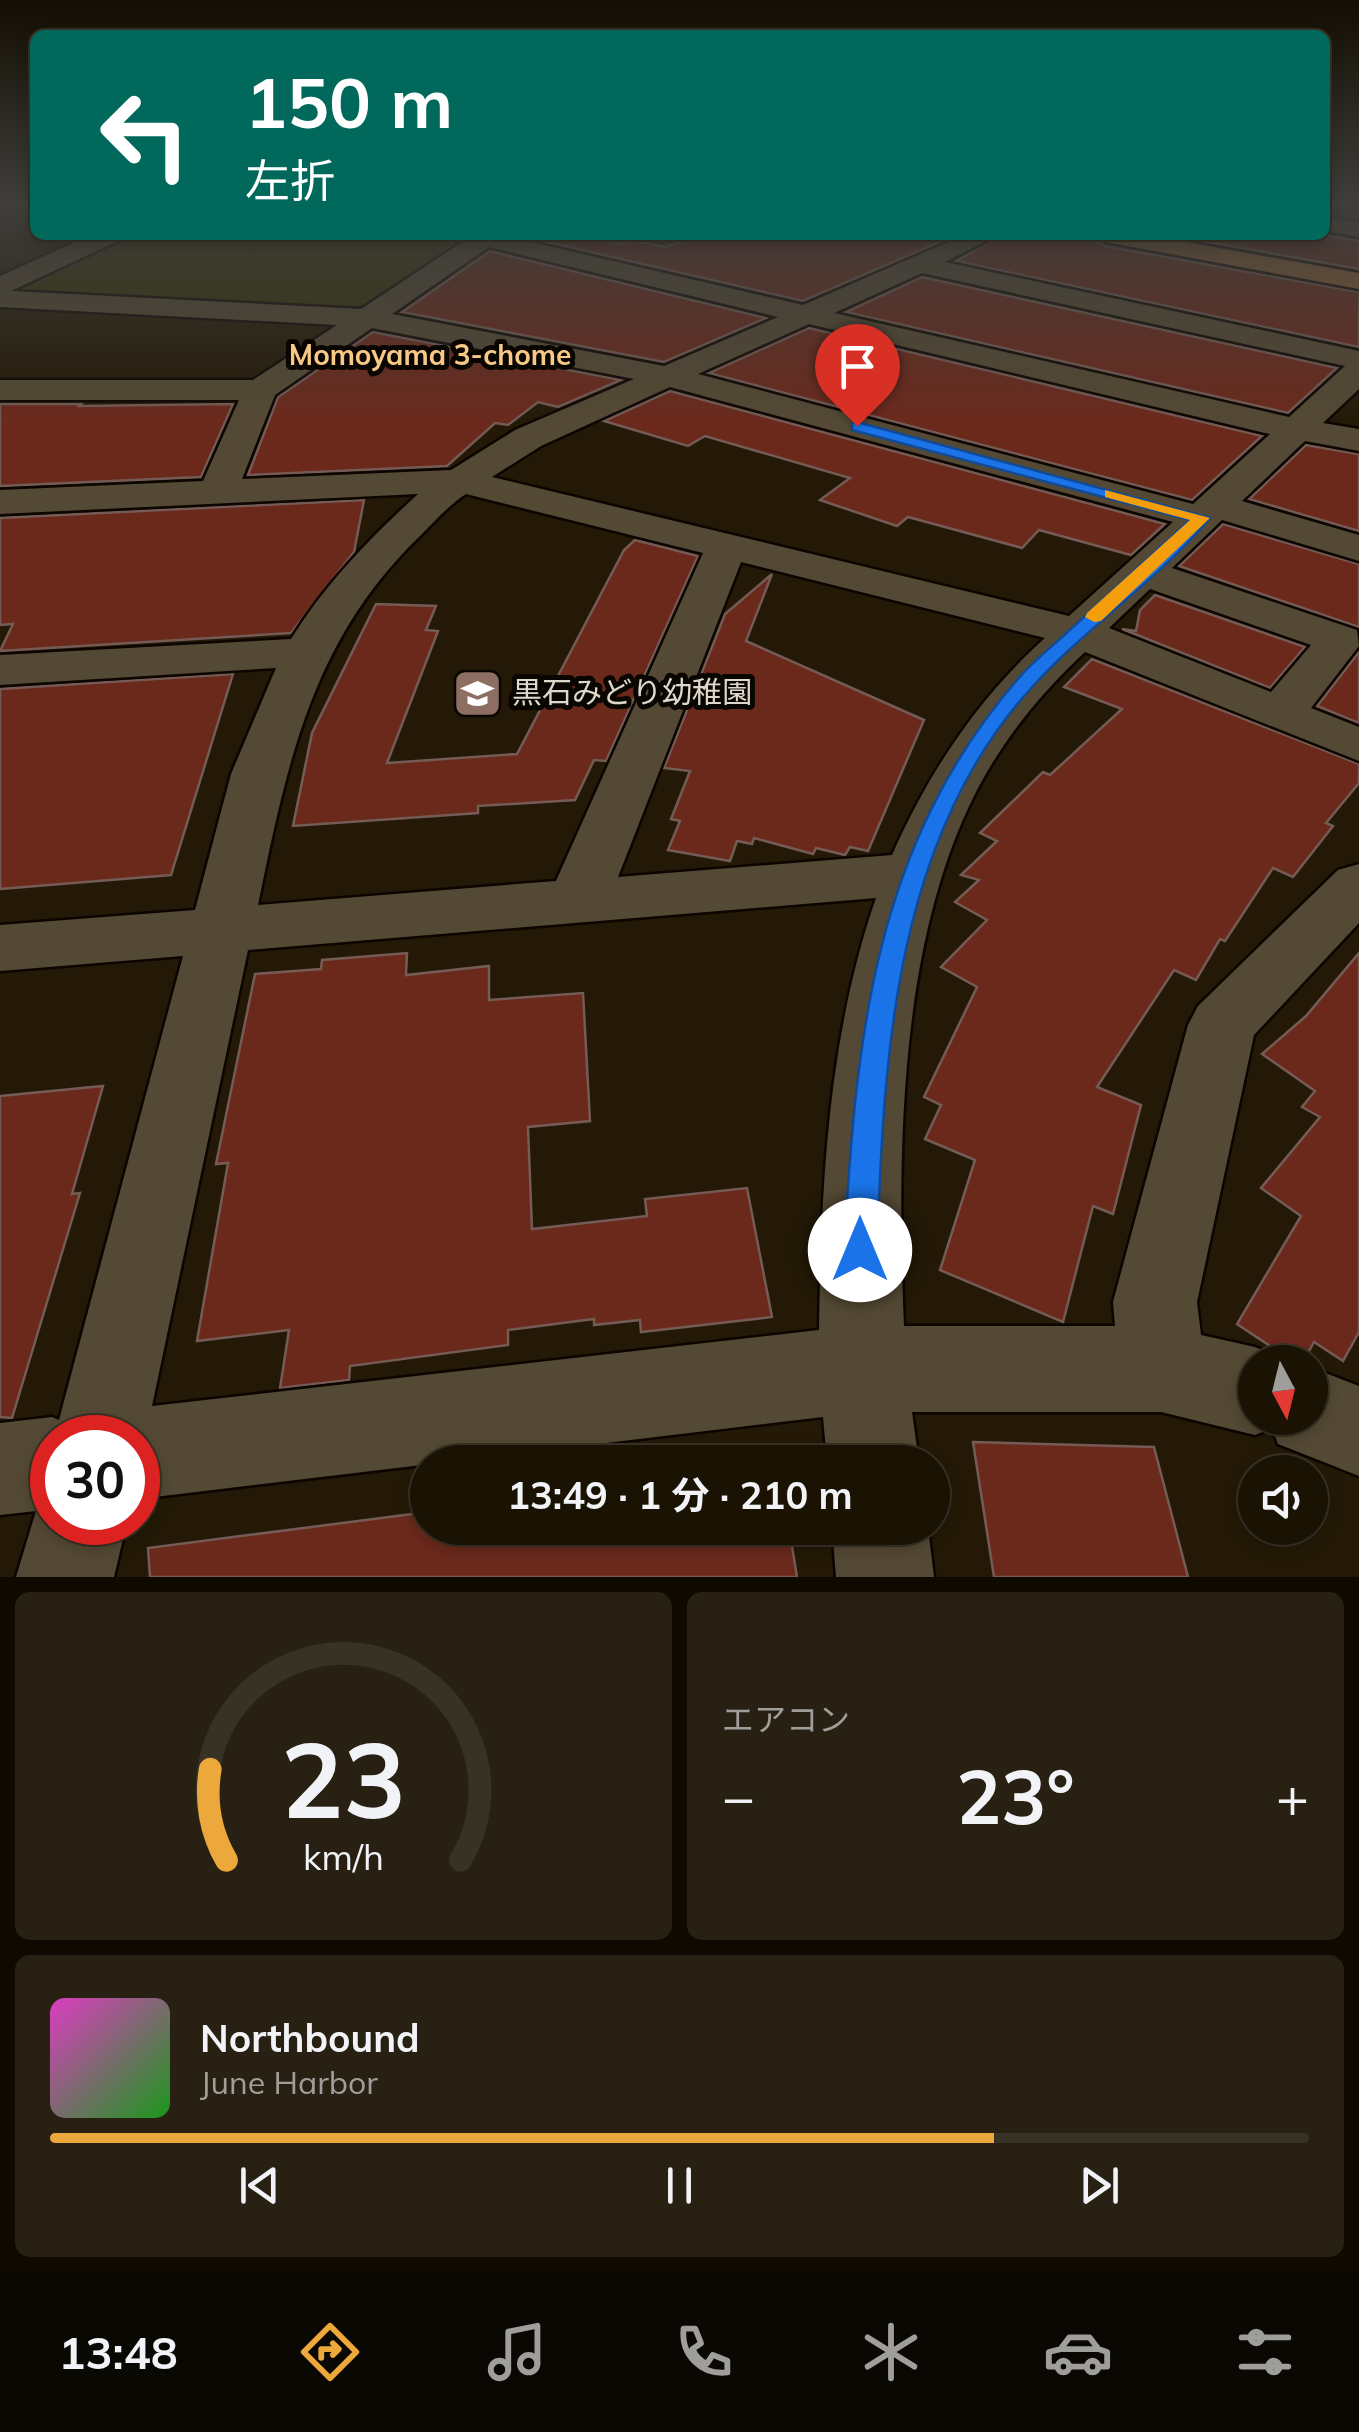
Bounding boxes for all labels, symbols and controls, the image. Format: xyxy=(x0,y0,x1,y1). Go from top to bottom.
text: 150 m xyxy=(245,58,453,146)
icon: left xyxy=(80,70,210,200)
text: 左折 xyxy=(245,152,335,208)
pin xyxy=(815,324,900,427)
district label: Momoyama 3-chome xyxy=(289,337,571,372)
icon: arrive xyxy=(830,339,885,394)
school or university icon: 黒石みどり幼稚園 xyxy=(451,667,503,719)
place label: 黒石みどり幼稚園 xyxy=(512,673,752,711)
position arrow xyxy=(808,1198,912,1302)
north arrow xyxy=(1238,1345,1328,1435)
map controls xyxy=(1238,1345,1328,1545)
speed limit sign: 30 xyxy=(30,1415,160,1545)
button: sound xyxy=(1238,1455,1328,1545)
text: 13:49 · 1 分 · 210 m xyxy=(507,1471,853,1519)
text: エアコン xyxy=(722,1699,850,1739)
text: 23 xyxy=(281,1713,406,1844)
text: 23° xyxy=(956,1749,1075,1843)
text: − xyxy=(722,1762,755,1831)
text: + xyxy=(1276,1762,1309,1831)
text: km/h xyxy=(303,1834,384,1879)
text: Northbound xyxy=(200,2014,420,2062)
text: June Harbor xyxy=(200,2062,378,2102)
icon: previous xyxy=(232,2158,287,2213)
icon: pause xyxy=(652,2158,707,2213)
icon: next xyxy=(1072,2158,1127,2213)
icon: directions xyxy=(295,2317,365,2387)
icon: music xyxy=(482,2317,552,2387)
icon: phone xyxy=(669,2317,739,2387)
icon: climate xyxy=(856,2317,926,2387)
icon: car xyxy=(1043,2317,1113,2387)
icon: filters xyxy=(1230,2317,1300,2387)
text: 13:48 xyxy=(59,2324,178,2380)

